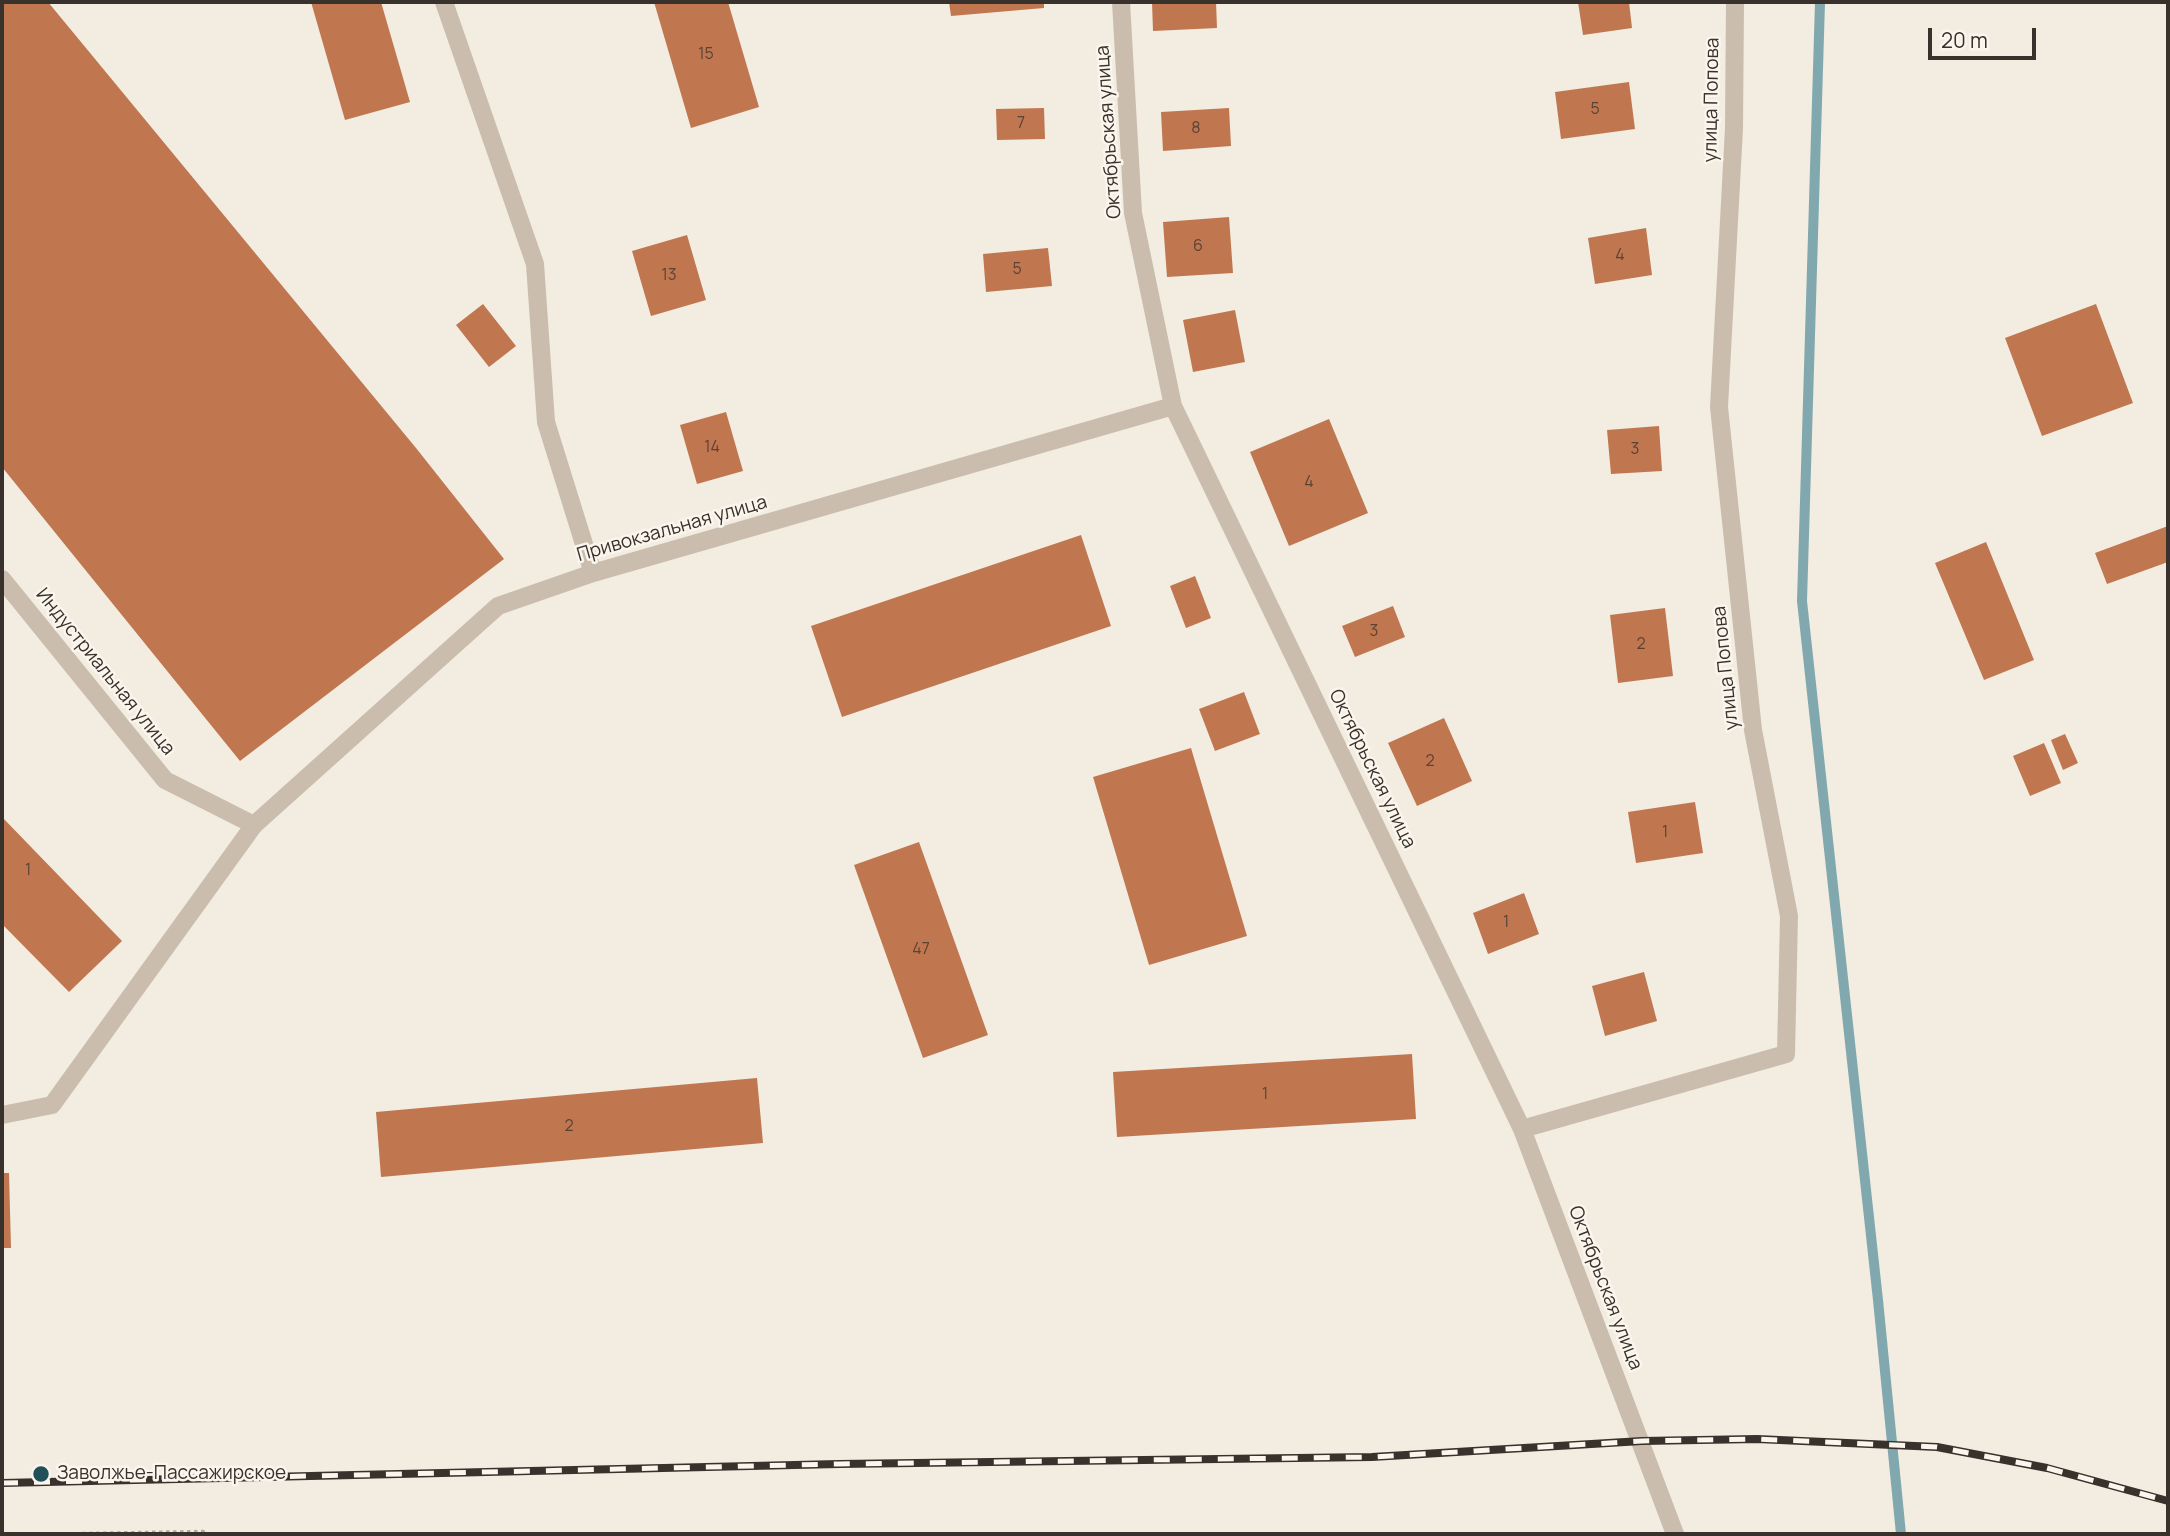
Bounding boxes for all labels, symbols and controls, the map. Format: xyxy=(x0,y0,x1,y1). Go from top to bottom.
scale bar xyxy=(1932,14,2040,58)
text: 20 m xyxy=(1941,26,1988,54)
street label: улица Попова xyxy=(1700,37,1724,163)
street label: Октябрьская улица xyxy=(1092,44,1126,220)
house number: 15 xyxy=(698,45,714,65)
house number: 5 xyxy=(1590,100,1600,120)
house number: 7 xyxy=(1017,114,1025,134)
house number: 8 xyxy=(1191,119,1201,139)
house number: 6 xyxy=(1193,237,1203,257)
house number: 4 xyxy=(1615,246,1625,266)
house number: 5 xyxy=(1012,260,1022,280)
house number: 13 xyxy=(661,266,677,286)
house number: 14 xyxy=(704,438,720,458)
house number: 3 xyxy=(1631,440,1639,460)
house number: 4 xyxy=(1304,473,1314,493)
street label: Привокзальная улица xyxy=(574,491,770,567)
street label: Индустриальная улица xyxy=(31,584,179,760)
street label: улица Попова xyxy=(1708,605,1744,731)
house number: 3 xyxy=(1370,622,1378,642)
house number: 2 xyxy=(1636,635,1646,655)
street label: Октябрьская улица xyxy=(1324,686,1420,852)
house number: 2 xyxy=(1425,752,1435,772)
house number: 1 xyxy=(1662,823,1668,843)
house number: 1 xyxy=(25,861,31,881)
house number: 1 xyxy=(1503,913,1509,933)
house number: 47 xyxy=(912,940,930,960)
house number: 1 xyxy=(1262,1085,1268,1105)
house number: 2 xyxy=(564,1117,574,1137)
street label: Октябрьская улица xyxy=(1563,1203,1647,1373)
place label: Заволжье-Пассажирское xyxy=(57,1463,286,1485)
marker: Заволжье-Пассажирское xyxy=(31,1464,51,1484)

